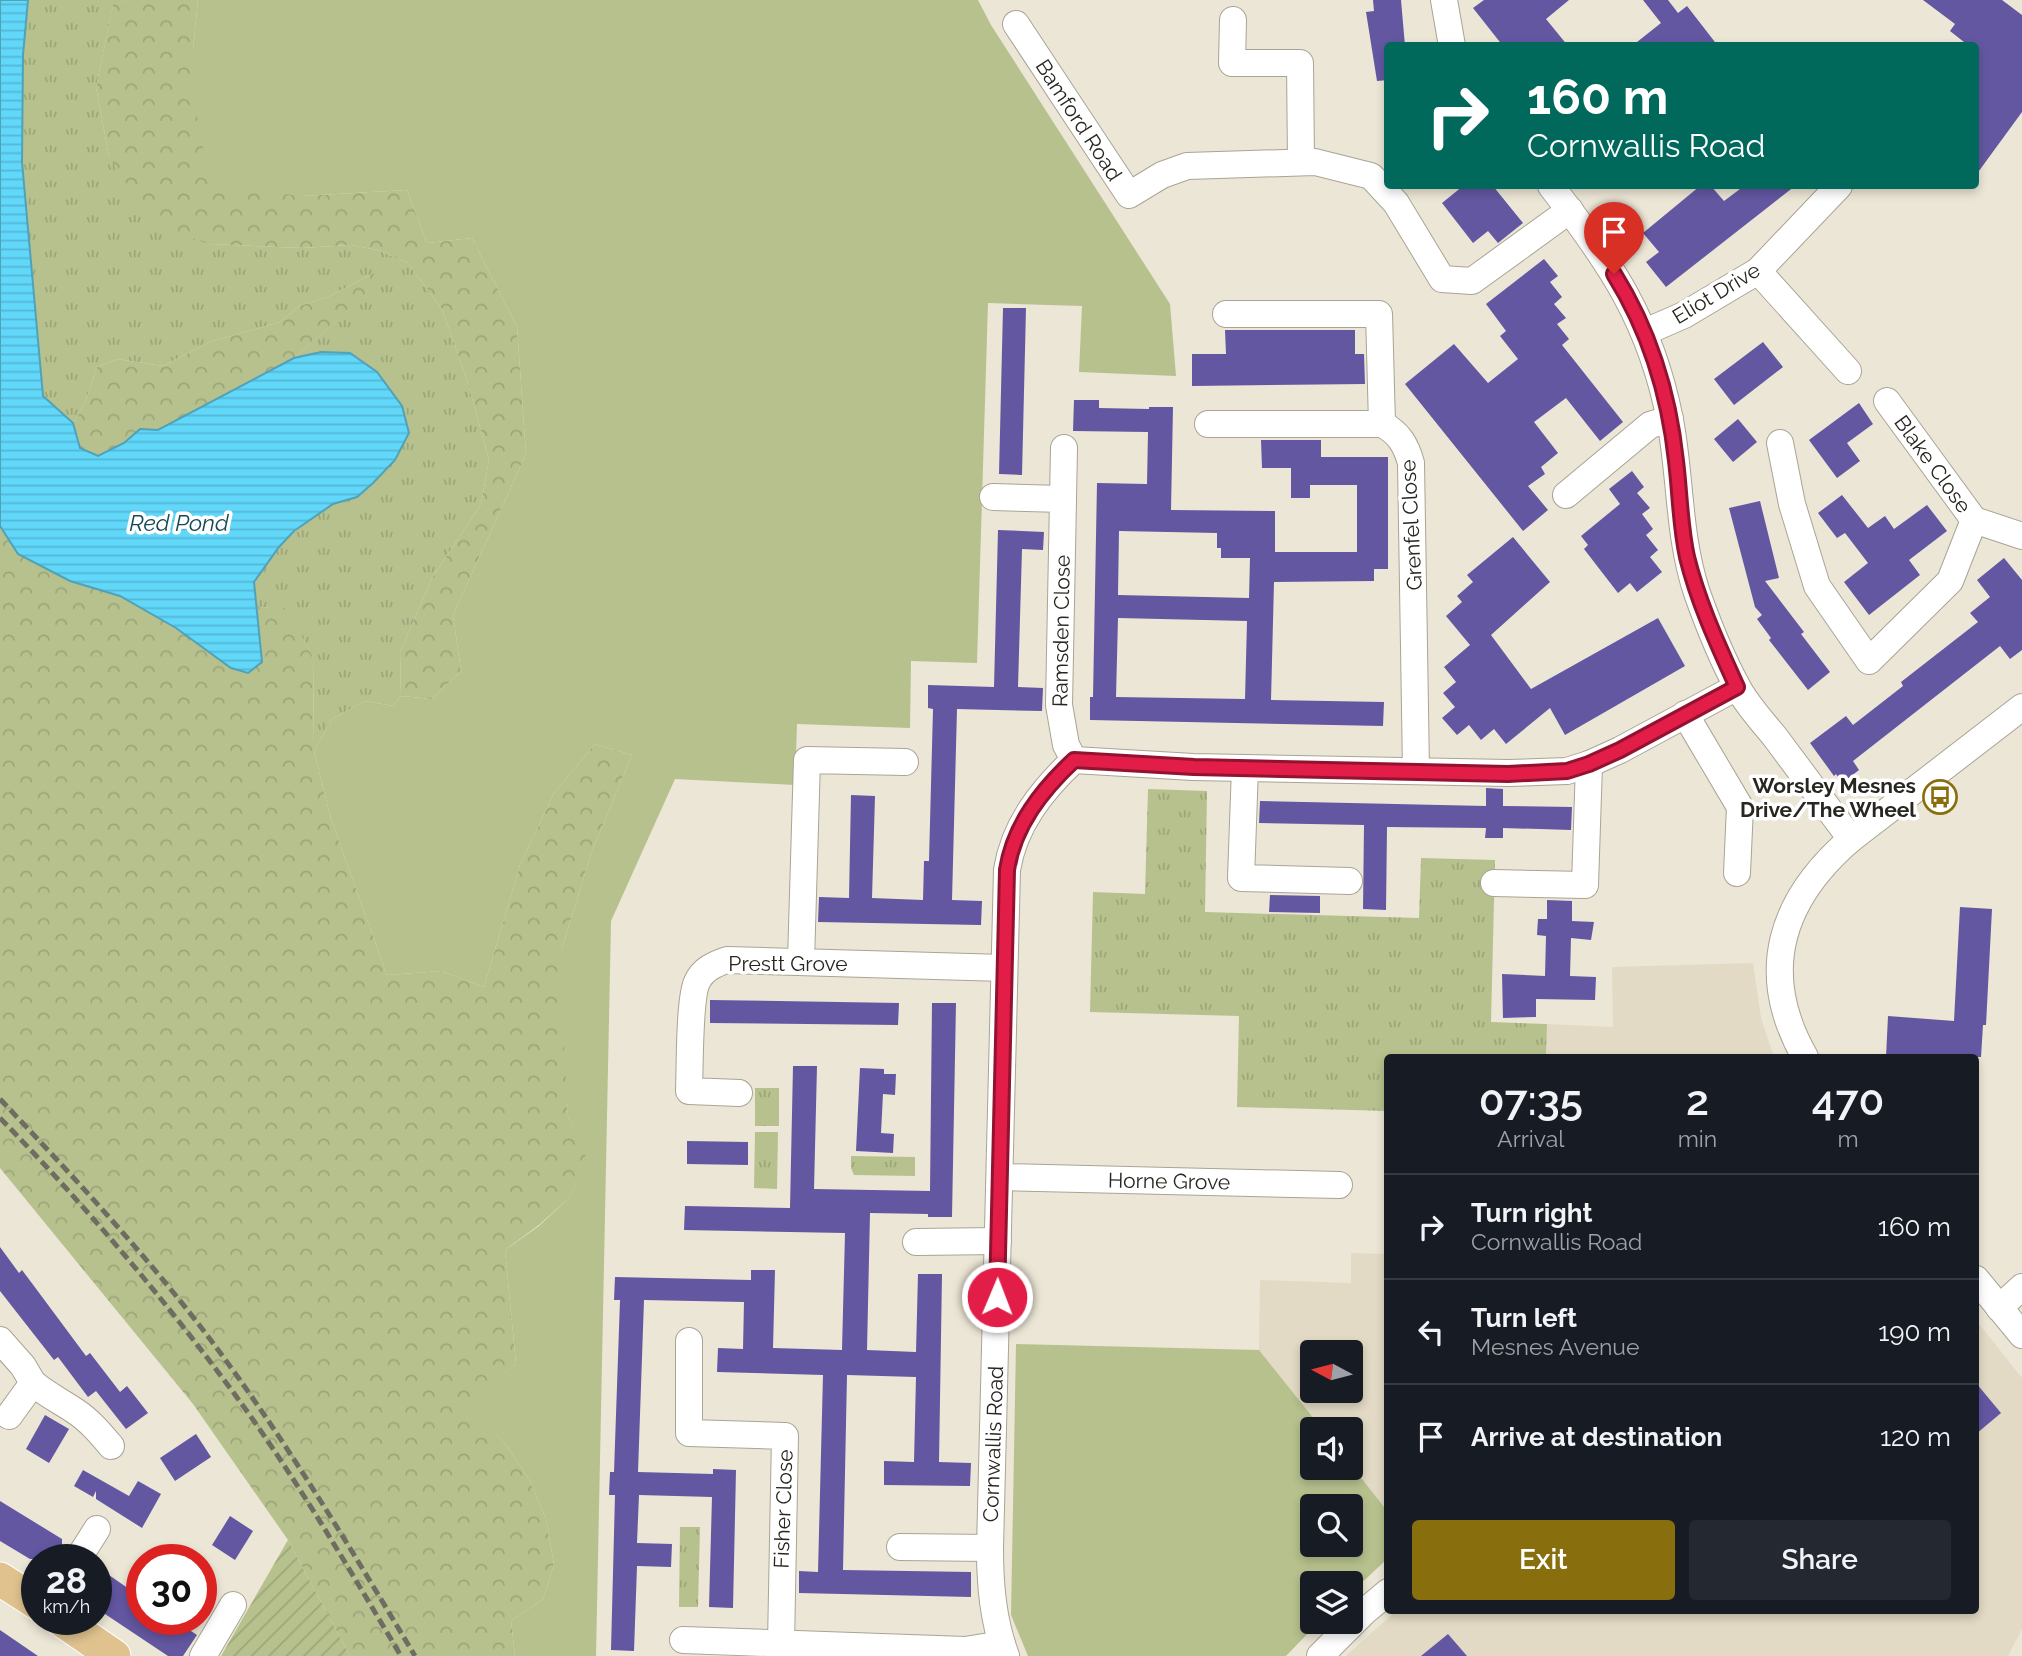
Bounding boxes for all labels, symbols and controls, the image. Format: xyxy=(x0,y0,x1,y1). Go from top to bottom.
street label: Bamford Road xyxy=(1031,55,1127,185)
text: 160 m xyxy=(1527,68,1668,125)
icon: right xyxy=(1412,70,1503,161)
text: Cornwallis Road xyxy=(1527,127,1765,164)
pin xyxy=(1584,202,1644,274)
icon: arrive xyxy=(1595,213,1633,251)
street label: Eliot Drive xyxy=(1668,257,1764,329)
street label: Blake Close xyxy=(1889,410,1977,518)
street label: Grenfel Close xyxy=(1395,459,1427,591)
water label: Red Pond xyxy=(129,509,230,536)
street label: Ramsden Close xyxy=(1047,555,1075,707)
place label: Worsley Mesnes Drive/The Wheel xyxy=(1740,773,1916,822)
bus stop icon: Worsley Mesnes Drive/The Wheel xyxy=(1921,778,1959,816)
street label: Prestt Grove xyxy=(728,951,848,976)
text: 07:35 xyxy=(1479,1076,1583,1125)
text: 2 xyxy=(1686,1076,1709,1125)
text: 470 xyxy=(1812,1076,1884,1125)
text: Arrival xyxy=(1497,1125,1565,1152)
text: min xyxy=(1678,1125,1717,1152)
text: m xyxy=(1838,1125,1859,1152)
street label: Horne Grove xyxy=(1108,1167,1230,1195)
text: Turn right xyxy=(1471,1198,1592,1228)
icon: right xyxy=(1412,1208,1450,1246)
text: 160 m xyxy=(1878,1212,1951,1242)
text: Cornwallis Road xyxy=(1471,1228,1642,1255)
position arrow xyxy=(960,1260,1034,1334)
text: Turn left xyxy=(1471,1303,1577,1333)
icon: left xyxy=(1412,1313,1450,1351)
text: 190 m xyxy=(1878,1317,1951,1347)
text: Mesnes Avenue xyxy=(1471,1333,1639,1360)
north arrow xyxy=(1300,1340,1363,1404)
map controls xyxy=(1300,1340,1363,1634)
street label: Cornwallis Road xyxy=(978,1365,1008,1523)
button: sound xyxy=(1300,1417,1363,1480)
icon: arrive xyxy=(1412,1418,1450,1456)
text: Arrive at destination xyxy=(1471,1422,1722,1452)
text: 120 m xyxy=(1880,1422,1951,1452)
street label: Fisher Close xyxy=(768,1449,798,1569)
button: search xyxy=(1300,1494,1363,1557)
button: Exit xyxy=(1412,1520,1675,1600)
button: Share xyxy=(1689,1520,1951,1600)
speed limit sign: 30 xyxy=(126,1544,217,1635)
text: 28 xyxy=(46,1560,87,1601)
button: layers xyxy=(1300,1571,1363,1634)
text: km/h xyxy=(43,1596,90,1617)

